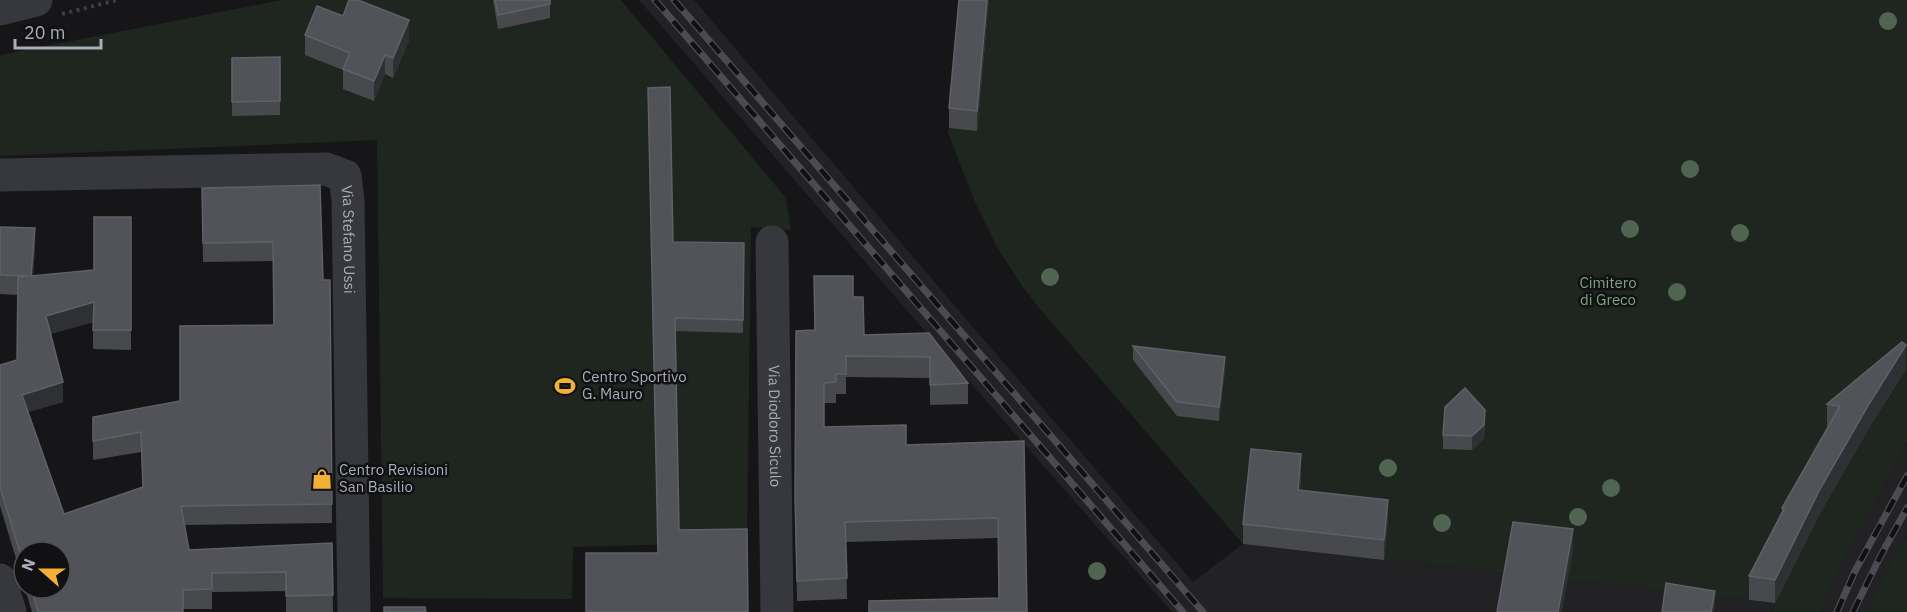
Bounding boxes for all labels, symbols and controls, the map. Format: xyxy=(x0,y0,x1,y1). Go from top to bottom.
scale bar xyxy=(15,12,100,50)
text: 20 m xyxy=(24,21,66,44)
street label: Via Stefano Ussi xyxy=(337,184,359,294)
park label: Cimitero di Greco xyxy=(1579,273,1637,309)
street label: Via Diodoro Siculo xyxy=(765,365,785,487)
place label: Centro Sportivo G. Mauro xyxy=(582,367,687,403)
sports icon: Centro Sportivo G. Mauro xyxy=(553,374,577,398)
place label: Centro Revisioni San Basilio xyxy=(339,460,448,496)
shop icon: Centro Revisioni San Basilio xyxy=(310,467,334,491)
north arrow xyxy=(12,540,72,600)
text: N xyxy=(17,556,39,574)

